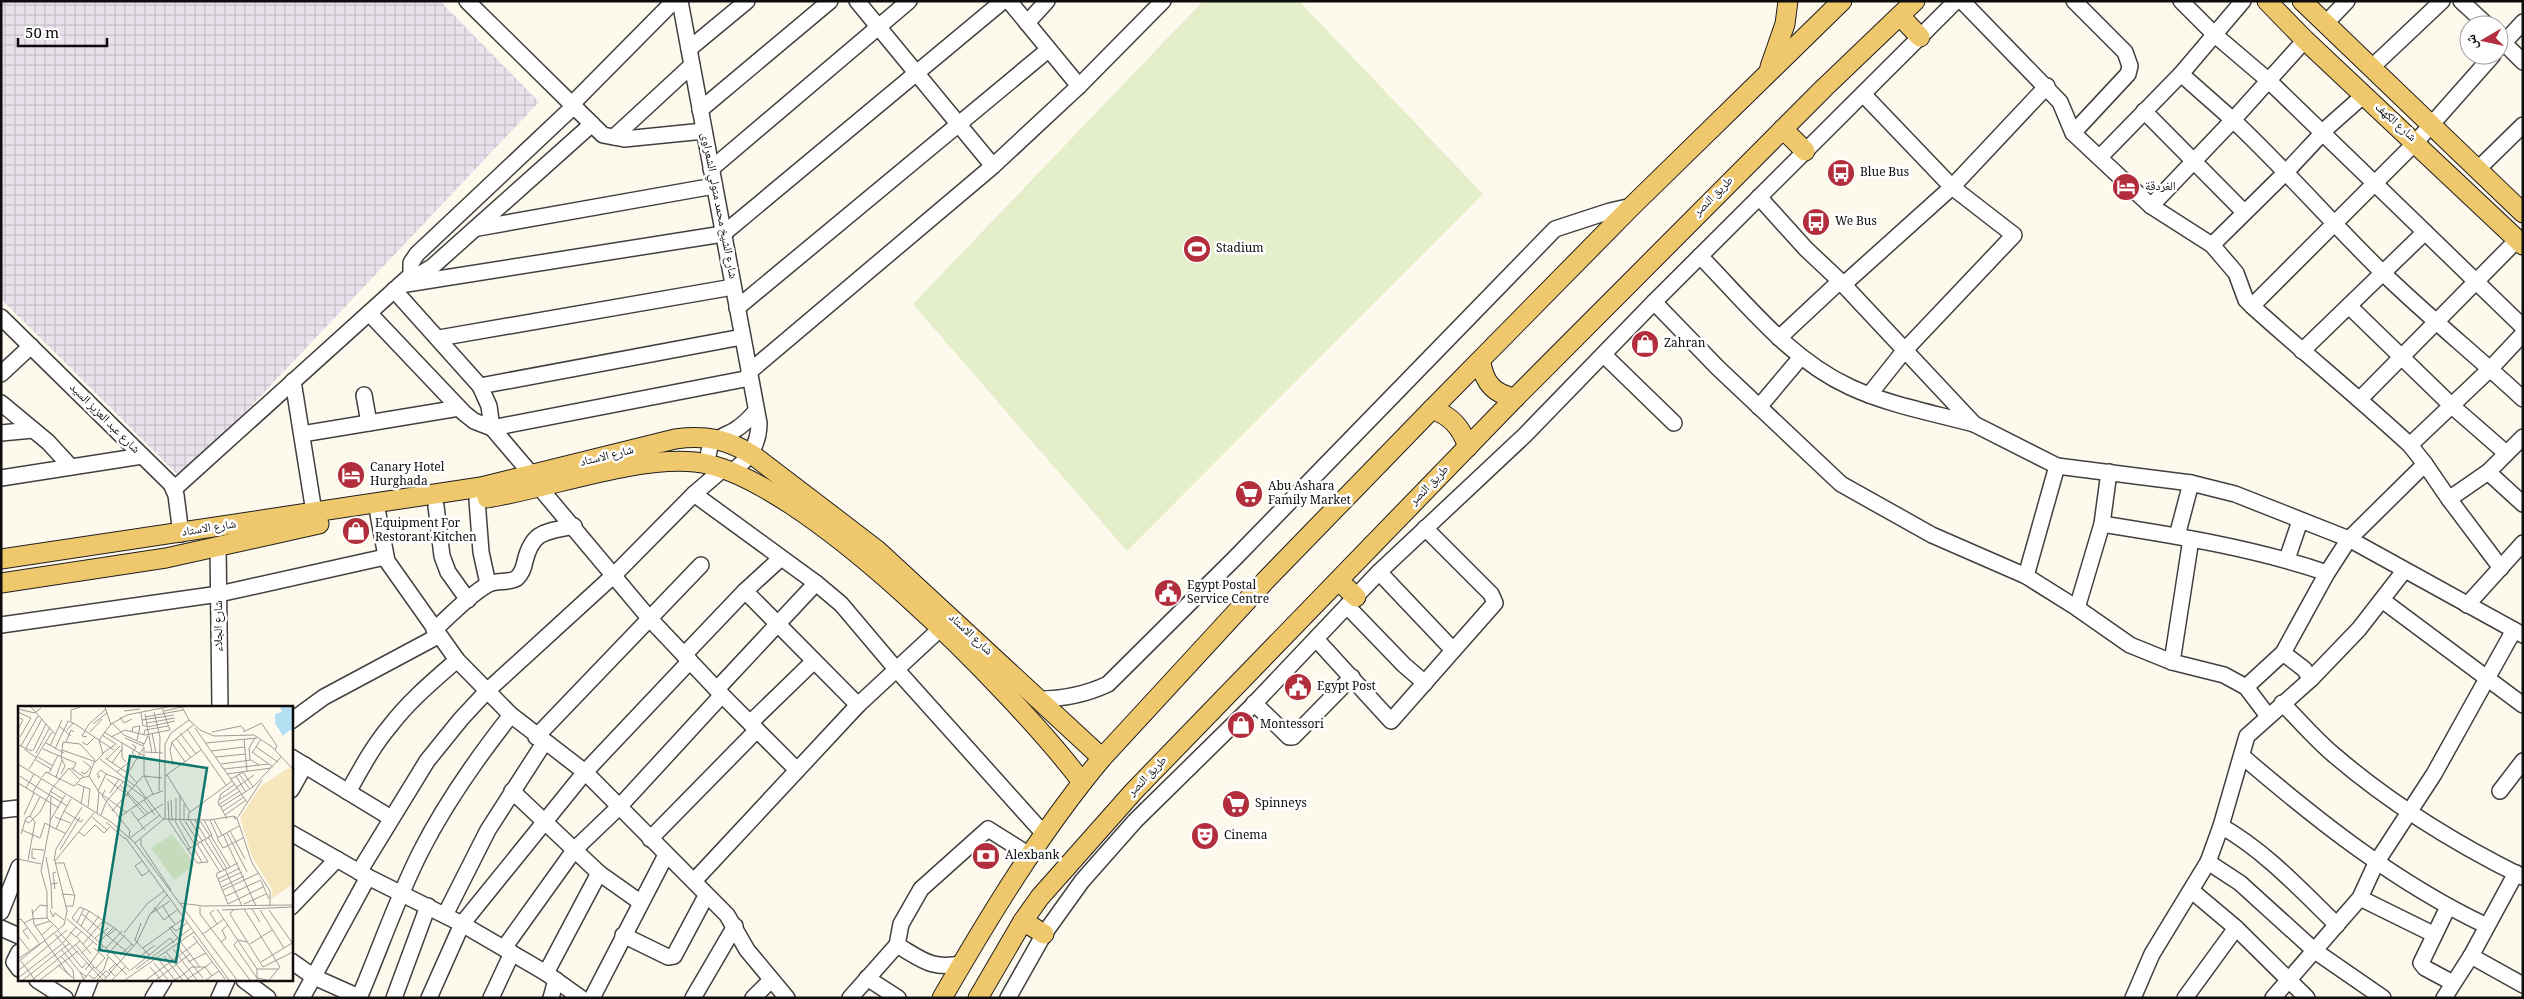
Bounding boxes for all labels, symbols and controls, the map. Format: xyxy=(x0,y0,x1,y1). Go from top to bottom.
scale bar xyxy=(18,15,106,47)
north arrow xyxy=(2459,15,2509,65)
text: 50 m xyxy=(25,22,59,48)
text: ش xyxy=(2460,32,2486,51)
street label: شارع الكهف xyxy=(2369,98,2421,148)
street label: شارع الشيخ محمد متولي الشعراوى xyxy=(694,131,742,281)
bus stop icon: Blue Bus xyxy=(1826,158,1856,188)
place label: Blue Bus xyxy=(1860,163,1909,184)
street label: طريق النصر xyxy=(1688,172,1739,223)
hotel icon: الغردقة xyxy=(2111,172,2141,202)
place label: الغردقة xyxy=(2145,177,2176,198)
bus stop icon: We Bus xyxy=(1801,207,1831,237)
place label: We Bus xyxy=(1835,212,1877,233)
sports icon: Stadium xyxy=(1182,234,1212,264)
place label: Stadium xyxy=(1216,239,1264,260)
shop icon: Zahran xyxy=(1630,329,1660,359)
place label: Zahran xyxy=(1664,334,1706,355)
street label: شارع عبد العزيز السيد xyxy=(63,378,145,460)
street label: شارع الاستاد xyxy=(578,440,636,474)
place label: Canary Hotel Hurghada xyxy=(370,458,445,493)
hotel icon: Canary Hotel Hurghada xyxy=(336,460,366,490)
street label: طريق النصر xyxy=(1404,461,1455,512)
place label: Abu Ashara Family Market xyxy=(1268,477,1351,512)
supermarket icon: Abu Ashara Family Market xyxy=(1234,479,1264,509)
street label: شارع الاستاد xyxy=(180,514,238,544)
place label: Equipment For Restorant Kitchen xyxy=(375,514,477,549)
shop icon: Equipment For Restorant Kitchen xyxy=(341,516,371,546)
place label: Egypt Postal Service Centre xyxy=(1187,576,1269,611)
public building icon: Egypt Postal Service Centre xyxy=(1153,578,1183,608)
street label: شارع الجلاء xyxy=(209,600,230,652)
street label: شارع الاستاد xyxy=(943,609,997,661)
public building icon: Egypt Post xyxy=(1283,672,1313,702)
place label: Egypt Post xyxy=(1317,677,1376,698)
inset map xyxy=(18,706,292,982)
shop icon: Montessori xyxy=(1226,710,1256,740)
place label: Montessori xyxy=(1260,715,1324,736)
street label: طريق النصر xyxy=(1122,752,1173,803)
supermarket icon: Spinneys xyxy=(1221,789,1251,819)
place label: Spinneys xyxy=(1255,794,1307,815)
theatre icon: Cinema xyxy=(1190,821,1220,851)
place label: Cinema xyxy=(1224,826,1268,847)
bank icon: Alexbank xyxy=(971,841,1001,871)
place label: Alexbank xyxy=(1005,846,1060,867)

